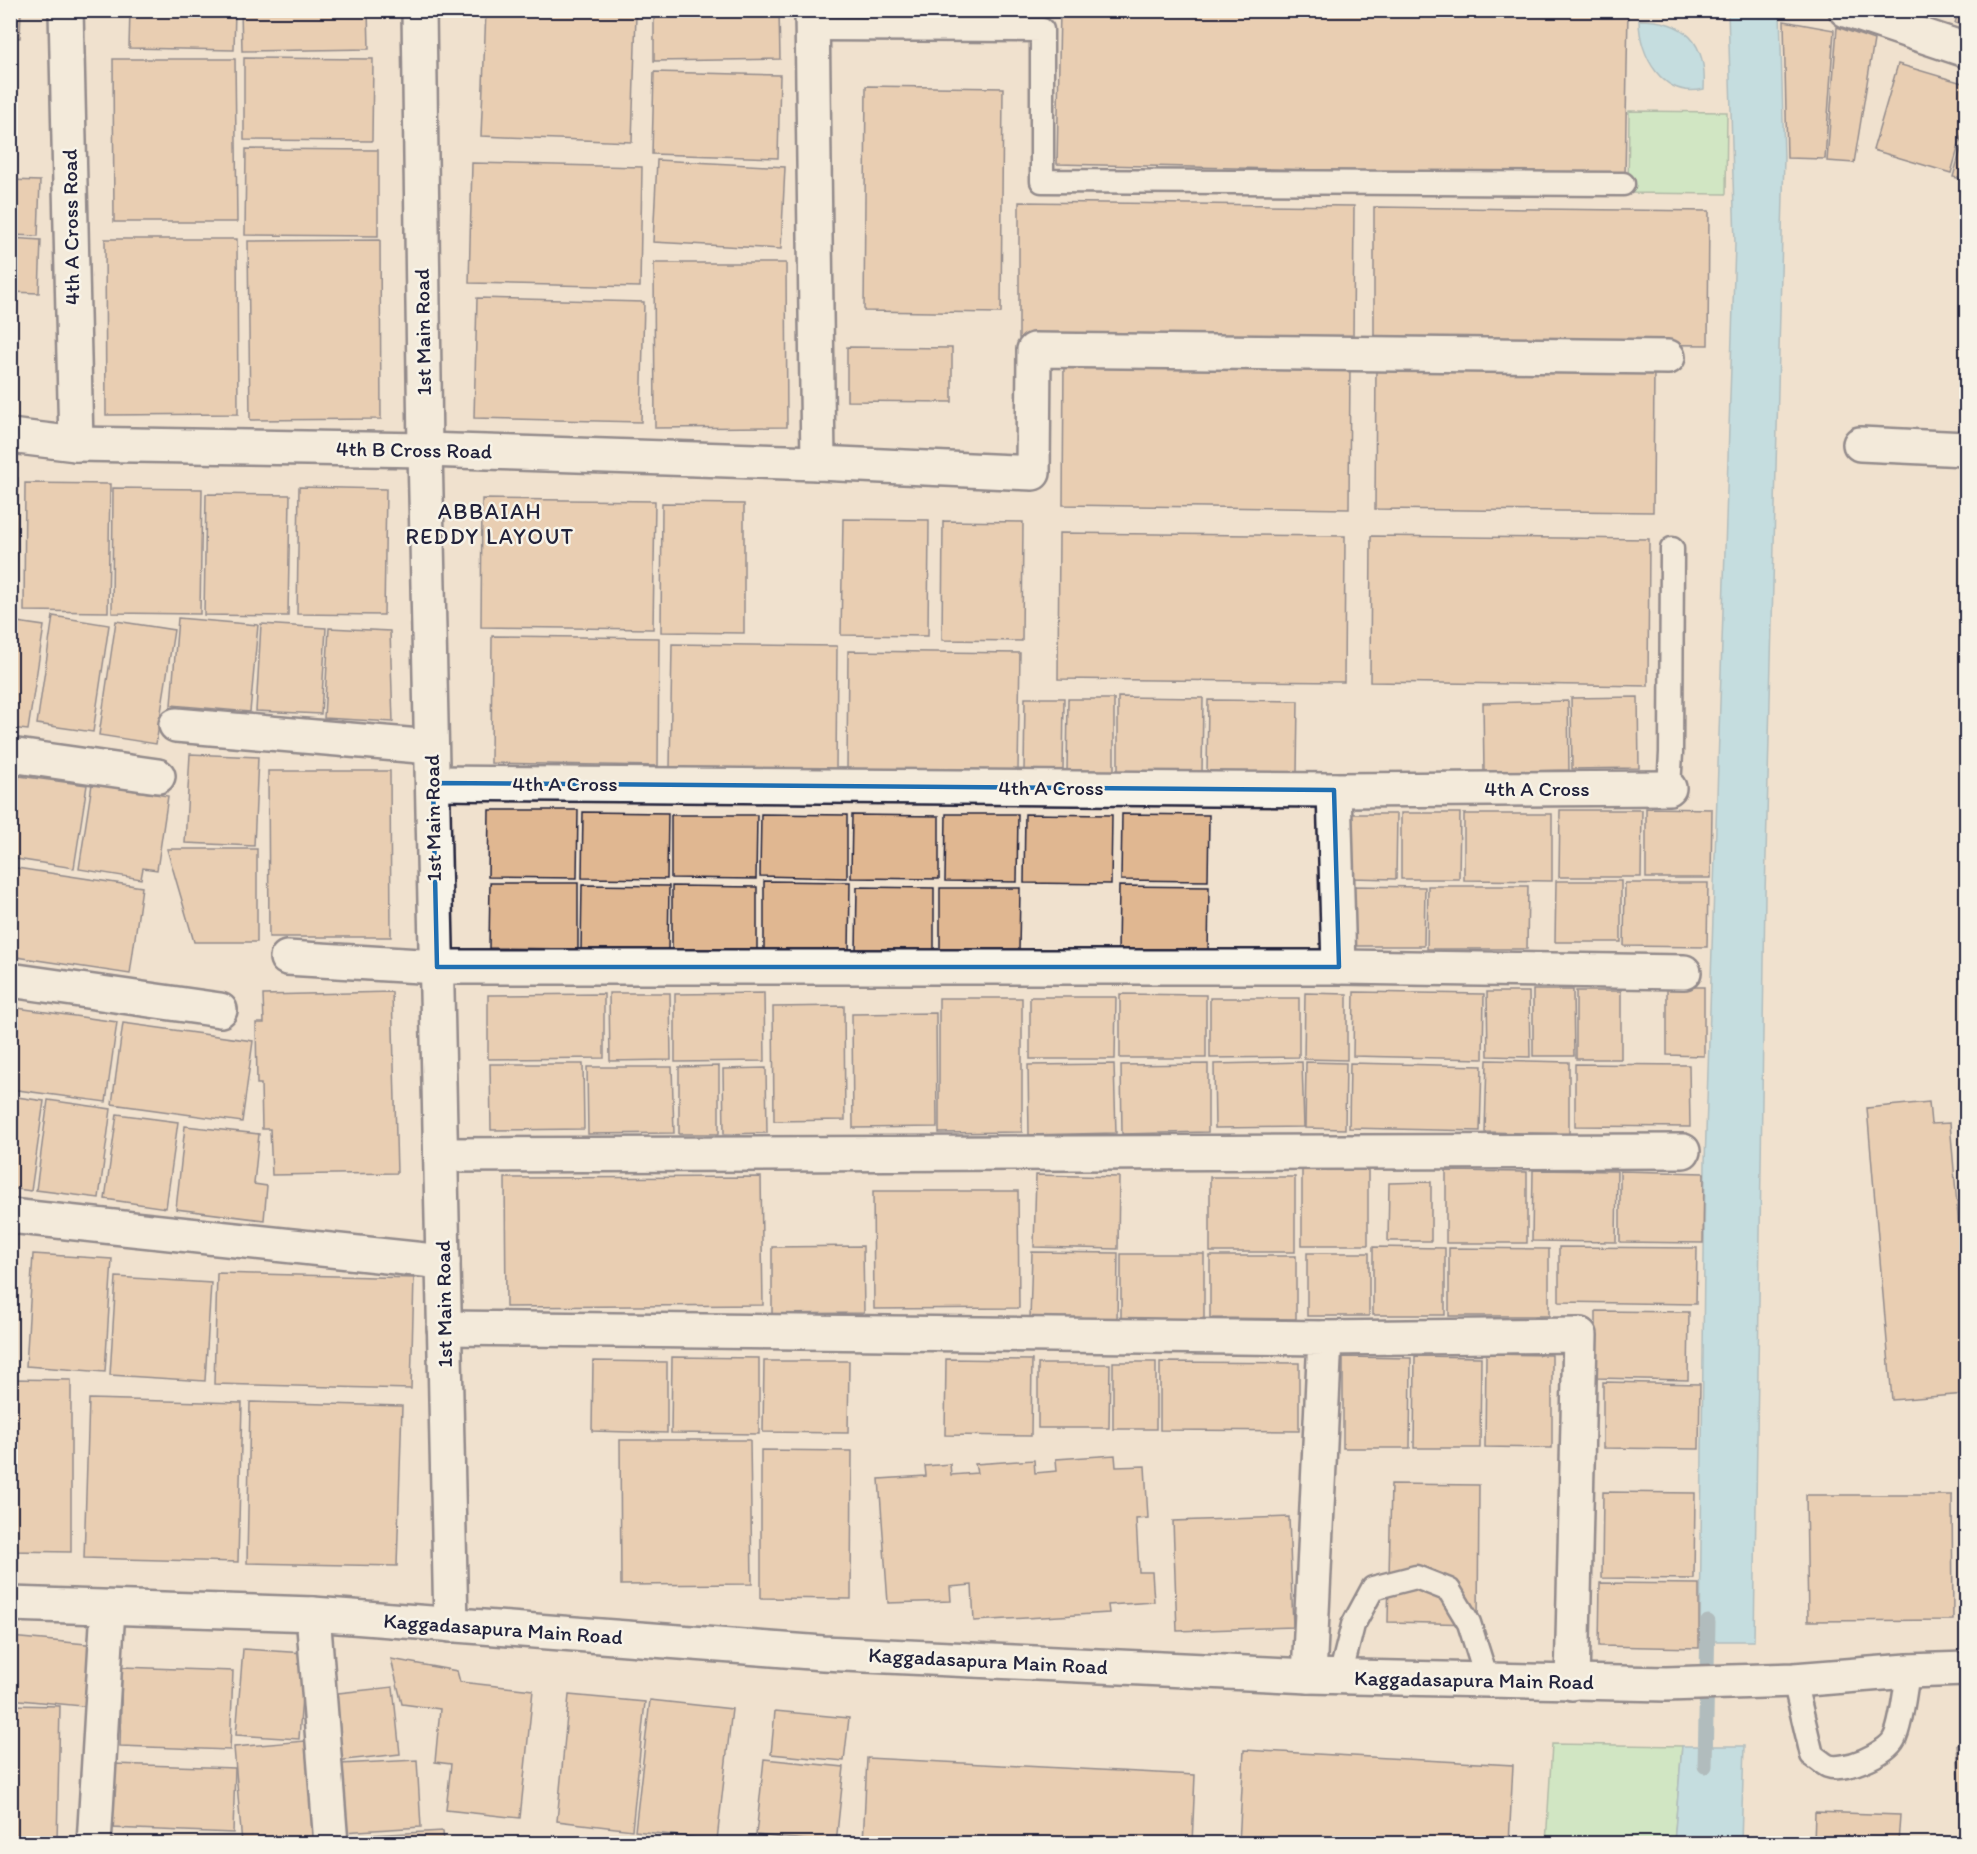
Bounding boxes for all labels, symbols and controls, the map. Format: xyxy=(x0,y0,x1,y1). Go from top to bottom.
street label: 4th A Cross Road xyxy=(57,148,84,305)
street label: 1st Main Road xyxy=(409,268,436,396)
street label: 4th B Cross Road xyxy=(336,436,493,463)
district label: ABBAIAH REDDY LAYOUT xyxy=(405,498,575,550)
street label: 1st Main Road xyxy=(419,754,446,882)
street label: 4th A Cross xyxy=(512,771,618,796)
street label: 4th A Cross xyxy=(998,775,1104,800)
street label: 4th A Cross xyxy=(1484,776,1590,801)
street label: 1st Main Road xyxy=(430,1240,457,1368)
street label: Kaggadasapura Main Road xyxy=(383,1608,624,1649)
street label: Kaggadasapura Main Road xyxy=(868,1642,1108,1679)
street label: Kaggadasapura Main Road xyxy=(1354,1665,1594,1694)

